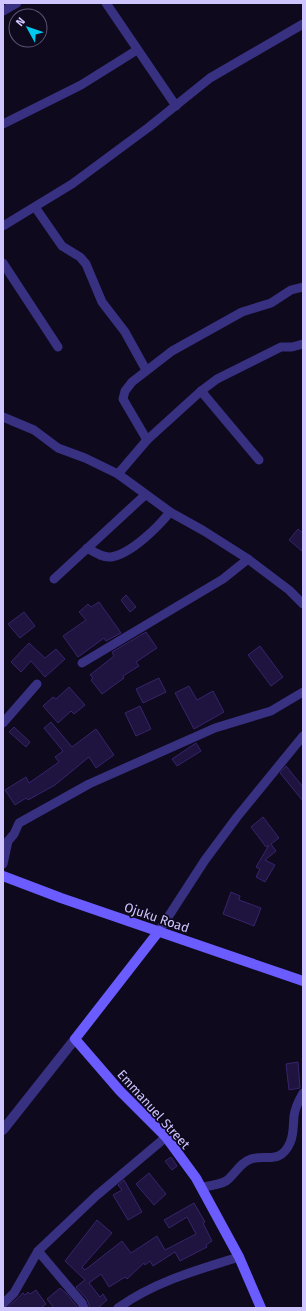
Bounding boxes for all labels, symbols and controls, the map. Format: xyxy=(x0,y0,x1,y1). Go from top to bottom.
north arrow xyxy=(8,8,48,48)
text: N xyxy=(13,15,28,29)
street label: Ojuku Road xyxy=(122,899,191,936)
street label: Emmanuel Street xyxy=(114,1067,193,1152)

